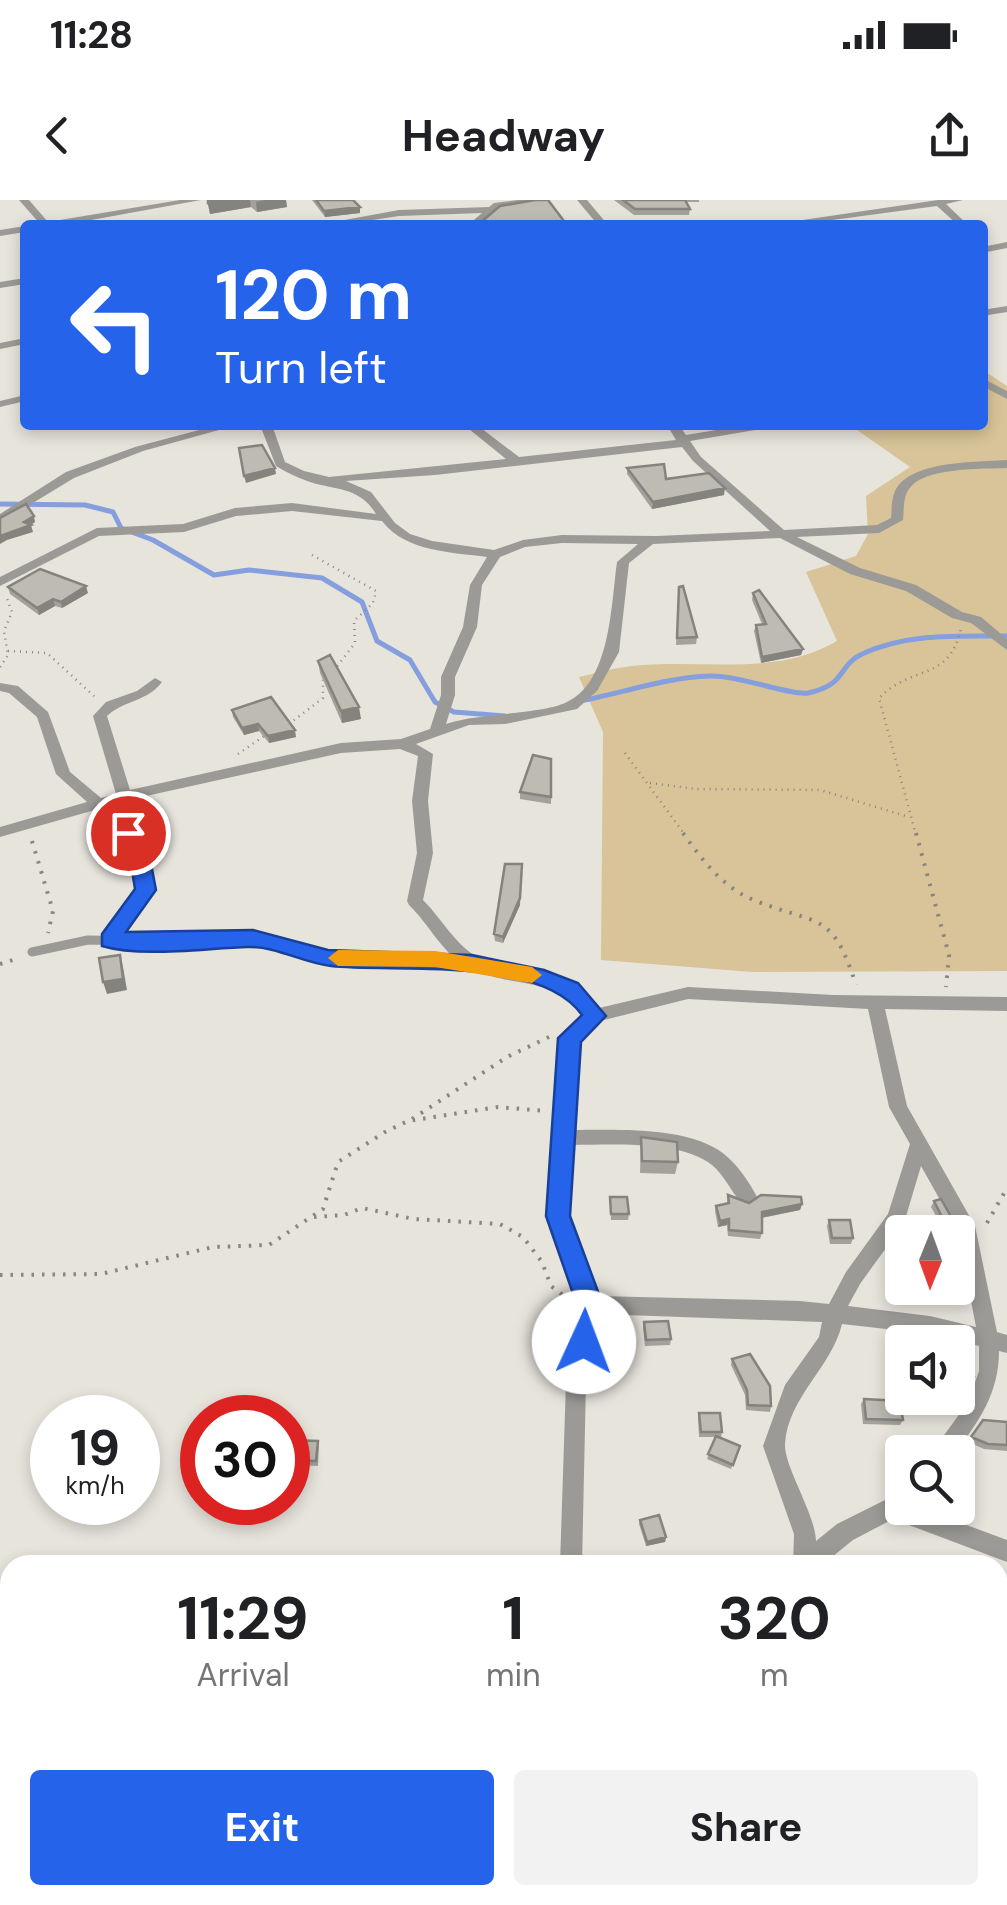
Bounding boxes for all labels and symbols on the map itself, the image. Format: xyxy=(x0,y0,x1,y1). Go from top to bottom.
pin xyxy=(86,791,171,876)
north arrow xyxy=(885,1215,975,1305)
position arrow xyxy=(532,1290,636,1394)
speed limit sign: 30 xyxy=(180,1395,310,1525)

